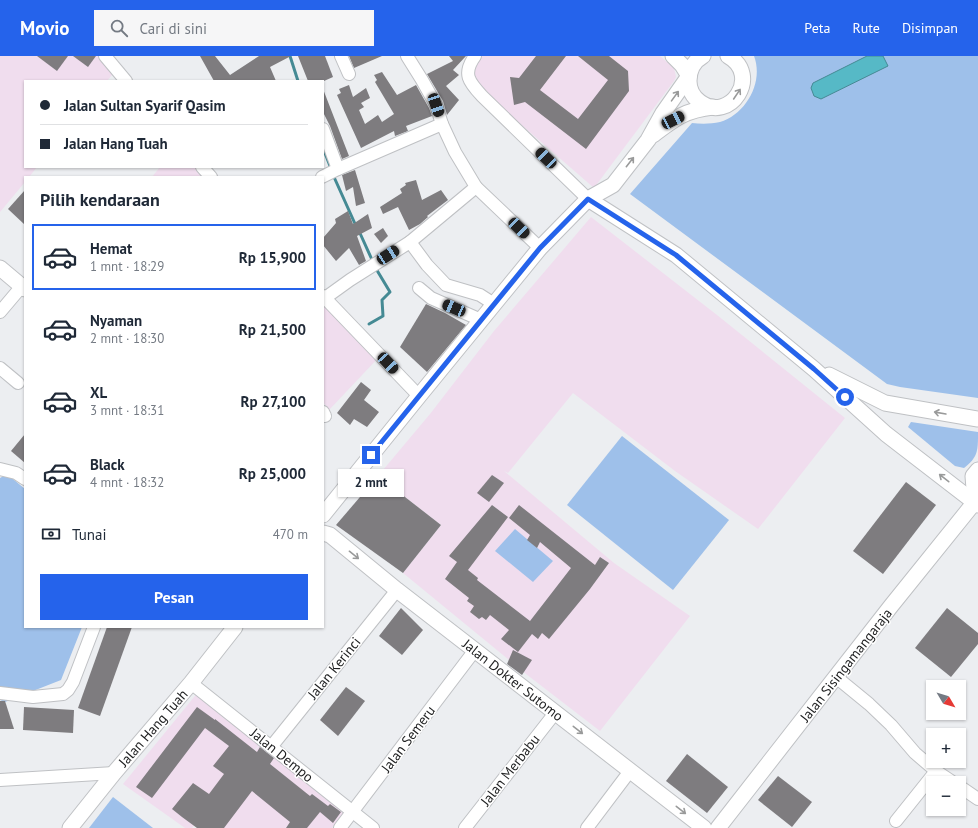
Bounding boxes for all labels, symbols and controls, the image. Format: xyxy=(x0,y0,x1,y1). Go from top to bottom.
search box xyxy=(94,10,374,46)
text: Movio xyxy=(20,16,70,40)
icon: search xyxy=(108,17,130,39)
text: Cari di sini xyxy=(140,19,207,38)
text: Peta xyxy=(804,19,830,37)
text: Rute xyxy=(852,19,880,37)
text: Disimpan xyxy=(902,19,958,37)
one-way arrow xyxy=(734,88,742,100)
one-way arrow xyxy=(671,91,679,102)
car xyxy=(426,92,446,118)
text: Jalan Sultan Syarif Qasim xyxy=(64,96,226,115)
car xyxy=(660,109,686,131)
text: Jalan Hang Tuah xyxy=(64,134,168,153)
car xyxy=(533,145,559,171)
one-way arrow xyxy=(626,157,635,168)
text: Pilih kendaraan xyxy=(40,188,160,211)
car xyxy=(506,215,532,241)
icon: car xyxy=(42,239,78,275)
text: Hemat xyxy=(90,239,132,258)
car xyxy=(375,243,401,267)
text: Rp 15,900 xyxy=(239,248,306,267)
text: 1 mnt · 18:29 xyxy=(90,258,164,275)
car xyxy=(441,298,467,318)
icon: car xyxy=(42,311,78,347)
text: Nyaman xyxy=(90,311,142,330)
text: Rp 21,500 xyxy=(239,320,306,339)
text: 2 mnt · 18:30 xyxy=(90,330,164,347)
car xyxy=(375,350,401,376)
icon: car xyxy=(42,383,78,419)
text: XL xyxy=(90,383,107,402)
route start xyxy=(836,388,854,406)
text: Rp 27,100 xyxy=(241,392,306,411)
text: 3 mnt · 18:31 xyxy=(90,402,164,419)
one-way arrow xyxy=(933,408,946,416)
route end xyxy=(362,446,380,464)
icon: car xyxy=(42,455,78,491)
text: Black xyxy=(90,455,125,474)
text: Rp 25,000 xyxy=(239,464,306,483)
callout: 2 mnt xyxy=(338,469,404,497)
text: 4 mnt · 18:32 xyxy=(90,474,164,491)
text: 2 mnt xyxy=(355,474,387,491)
one-way arrow xyxy=(938,474,949,483)
icon: cash xyxy=(40,523,62,545)
text: Tunai xyxy=(72,525,107,544)
text: 470 m xyxy=(273,526,308,543)
one-way arrow xyxy=(349,551,360,560)
button: Pesan xyxy=(40,574,308,620)
street label: Jalan Sisingamangaraja xyxy=(795,605,896,726)
street label: Jalan Kerinci xyxy=(303,633,364,703)
street label: Jalan Dokter Sutomo xyxy=(458,634,567,725)
north arrow xyxy=(926,680,966,720)
map controls xyxy=(926,680,966,816)
street label: Jalan Hang Tuah xyxy=(114,686,192,771)
street label: Jalan Semeru xyxy=(377,702,439,777)
street label: Jalan Dempo xyxy=(246,723,317,786)
one-way arrow xyxy=(573,726,584,735)
button: + xyxy=(926,728,966,768)
street label: Jalan Merbabu xyxy=(476,731,544,810)
button: − xyxy=(926,776,966,816)
one-way arrow xyxy=(675,806,686,814)

